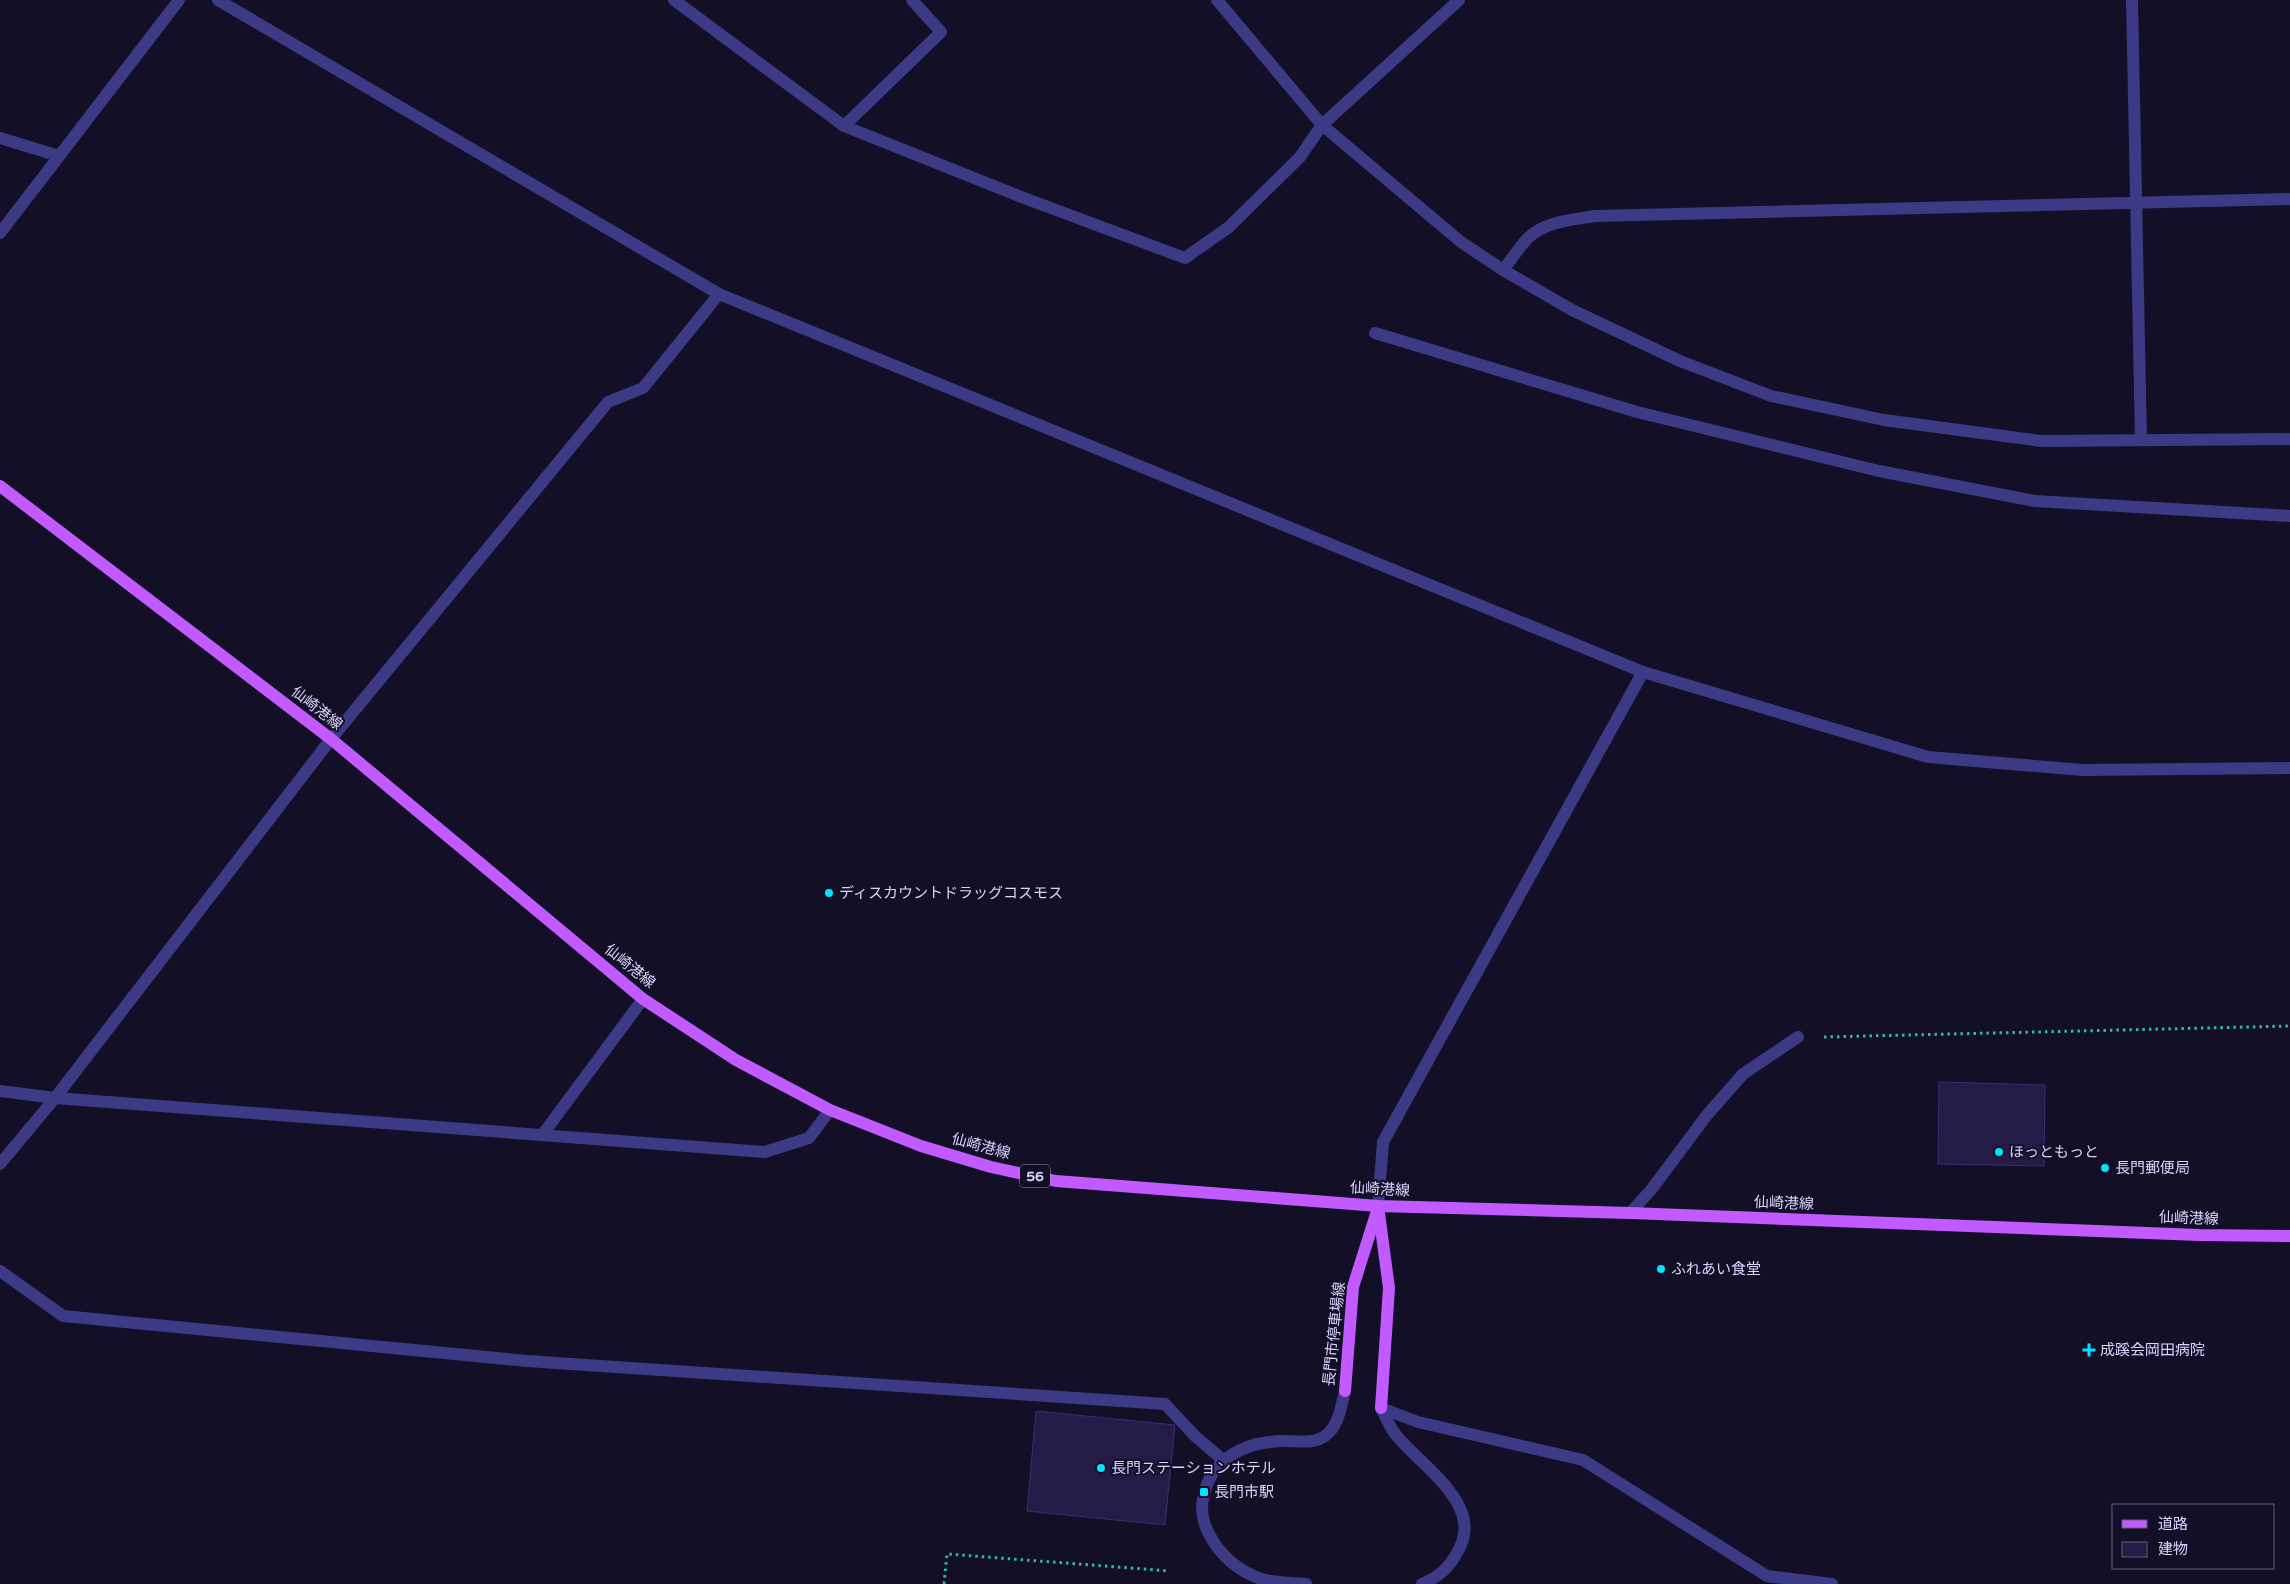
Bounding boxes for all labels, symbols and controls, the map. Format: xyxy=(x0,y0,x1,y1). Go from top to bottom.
street label: 仙崎港線 xyxy=(288,682,346,734)
place label: ディスカウントドラッグコスモス xyxy=(839,884,1063,902)
marker: ディスカウントドラッグコスモス xyxy=(823,887,835,899)
street label: 仙崎港線 xyxy=(601,940,659,992)
street label: 仙崎港線 xyxy=(950,1130,1012,1162)
place label: ほっともっと xyxy=(2009,1143,2099,1161)
marker: ほっともっと xyxy=(1993,1146,2005,1158)
place label: 長門郵便局 xyxy=(2115,1159,2190,1177)
marker: 長門郵便局 xyxy=(2099,1162,2111,1174)
road number: 56 xyxy=(1020,1164,1050,1188)
street label: 仙崎港線 xyxy=(1350,1178,1410,1200)
street label: 仙崎港線 xyxy=(1754,1193,1814,1213)
street label: 仙崎港線 xyxy=(2159,1208,2219,1228)
place label: ふれあい食堂 xyxy=(1671,1260,1761,1278)
marker: ふれあい食堂 xyxy=(1655,1263,1667,1275)
street label: 長門市停車場線 xyxy=(1320,1281,1348,1387)
place label: 成蹊会岡田病院 xyxy=(2100,1341,2205,1359)
marker: 成蹊会岡田病院 xyxy=(2082,1343,2096,1357)
place label: 長門ステーションホテル xyxy=(1111,1459,1276,1477)
marker: 長門ステーションホテル xyxy=(1095,1462,1107,1474)
place label: 長門市駅 xyxy=(1214,1483,1274,1501)
marker: 長門市駅 xyxy=(1198,1486,1210,1498)
legend xyxy=(2112,1504,2275,1569)
text: 道路 xyxy=(2158,1515,2188,1533)
text: 建物 xyxy=(2158,1540,2188,1558)

